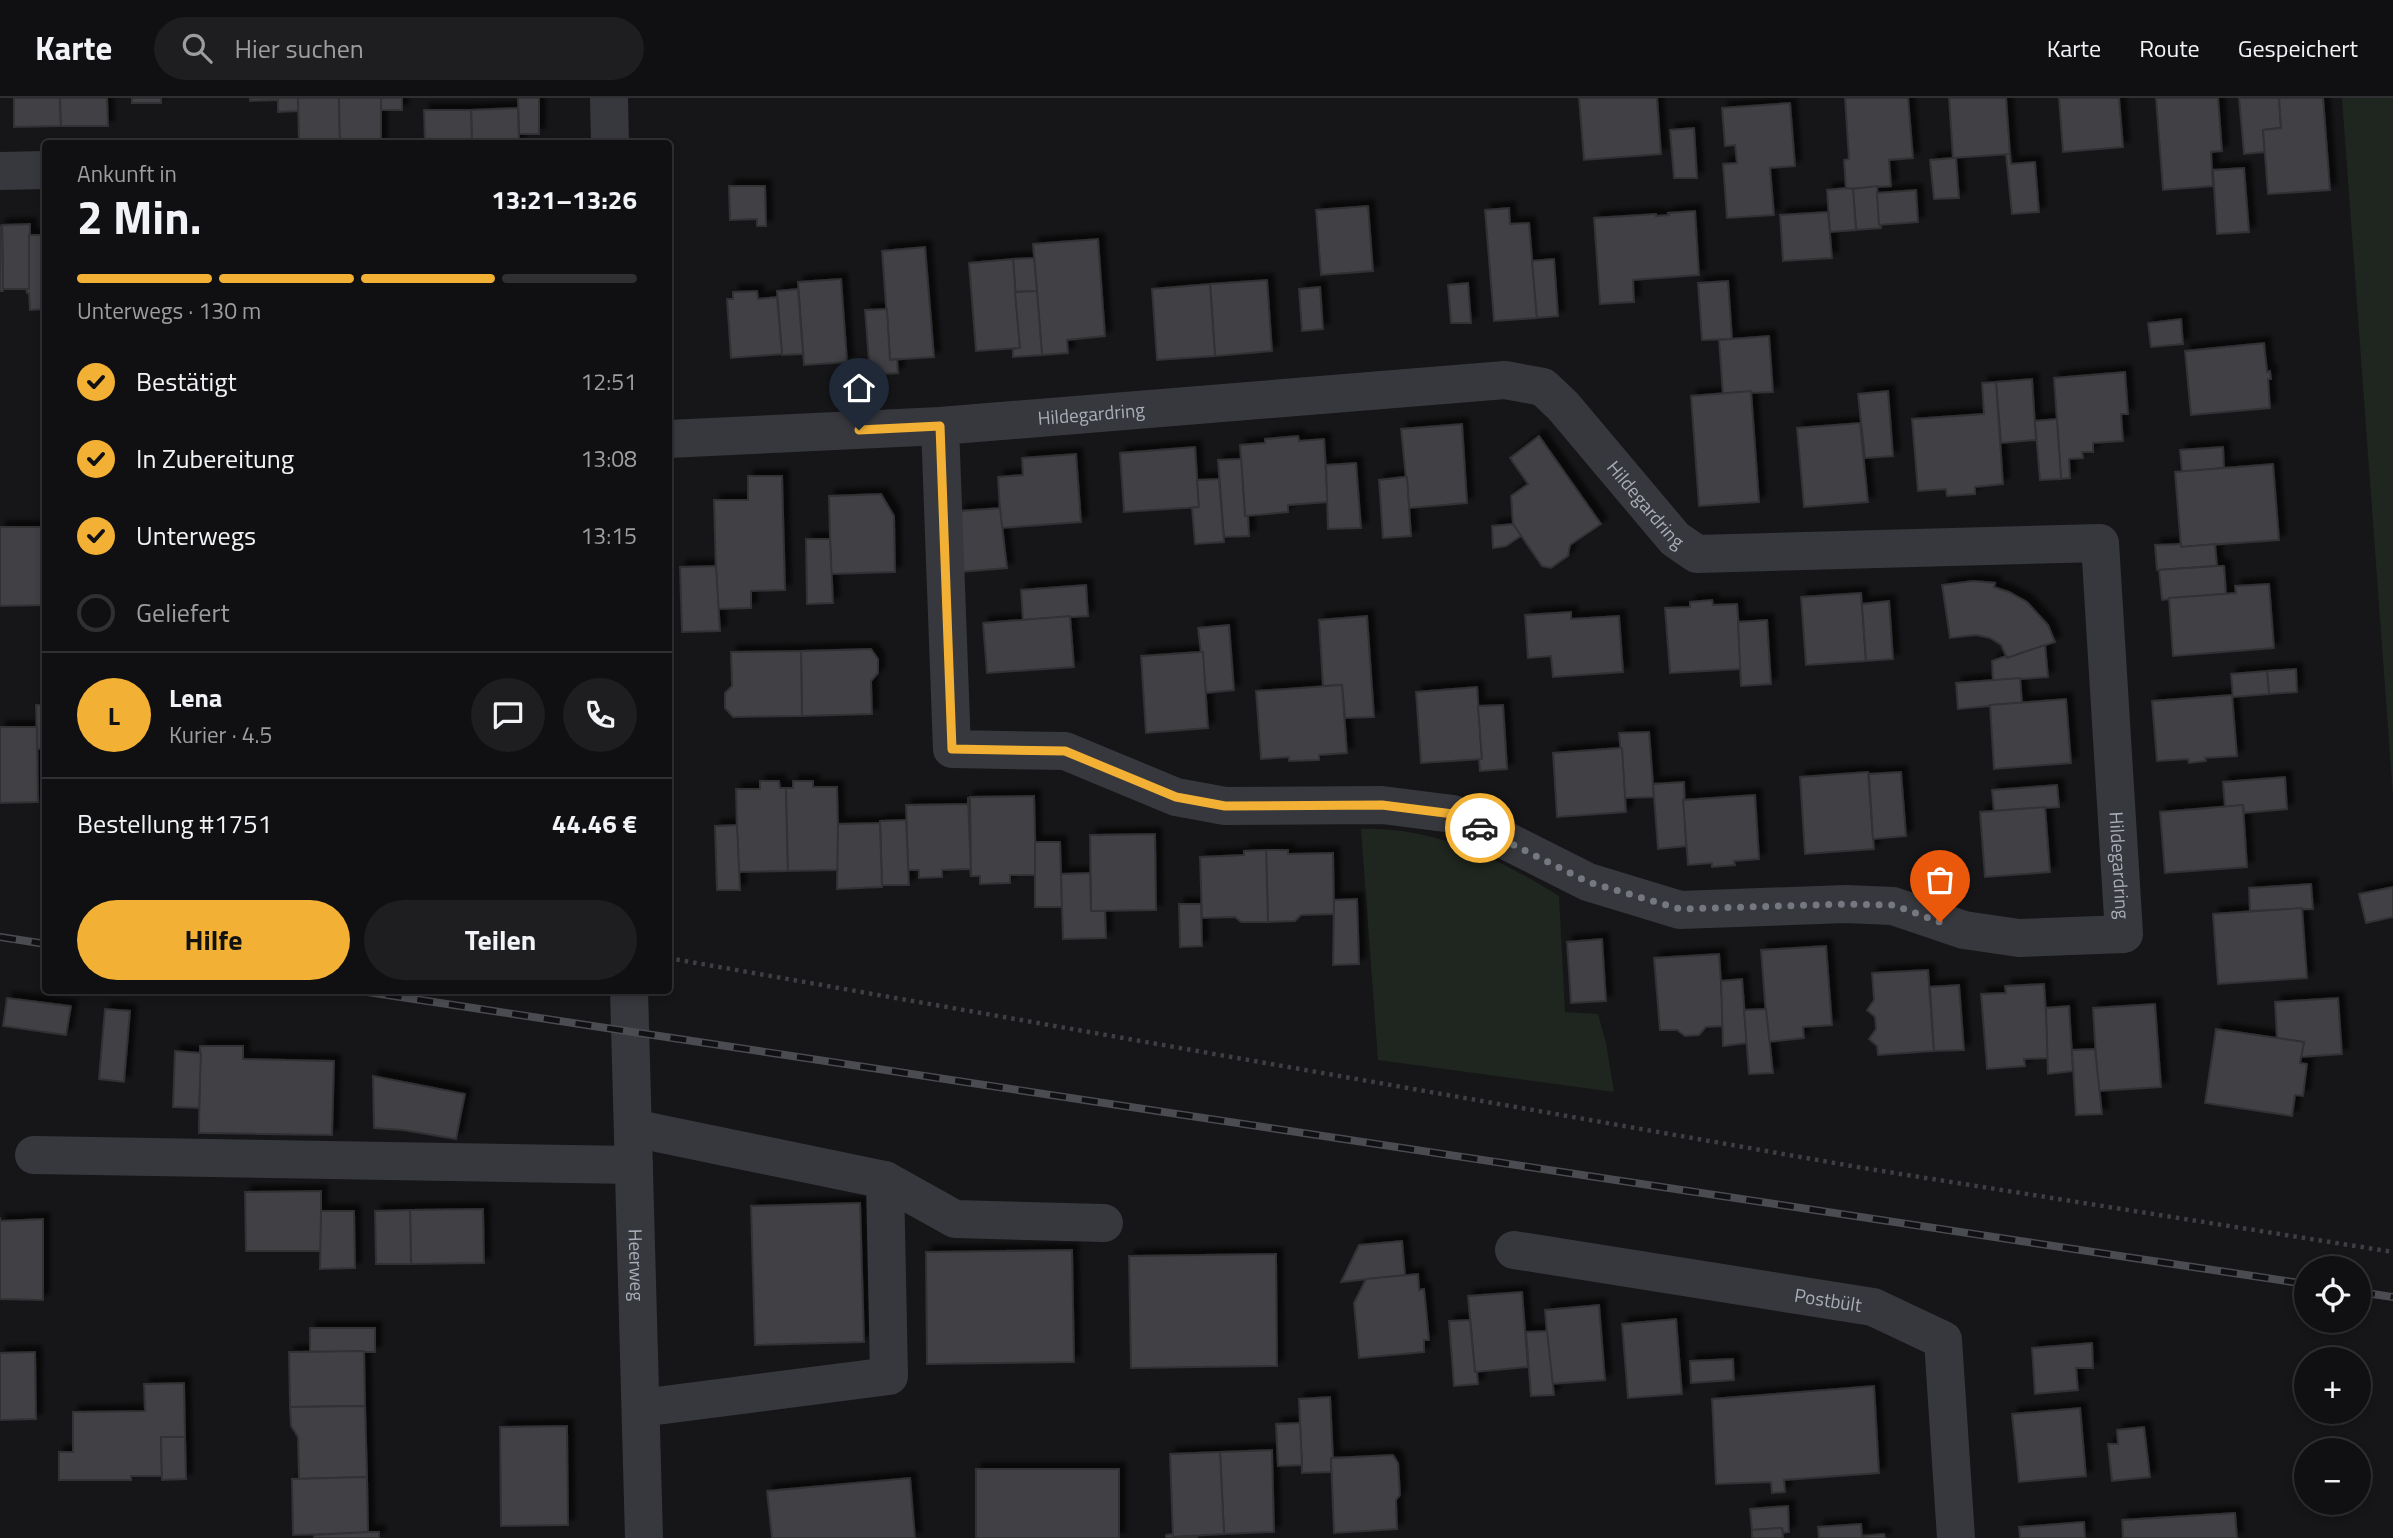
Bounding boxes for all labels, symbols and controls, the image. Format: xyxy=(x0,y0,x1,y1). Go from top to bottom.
search box xyxy=(154,17,644,80)
text: Karte xyxy=(35,23,112,73)
icon: search xyxy=(178,29,216,67)
text: Hier suchen xyxy=(234,29,364,68)
text: Karte xyxy=(2047,30,2101,66)
text: Route xyxy=(2139,30,2200,66)
text: Gespeichert xyxy=(2238,30,2358,66)
text: Ankunft in xyxy=(77,156,177,191)
text: 13:21–13:26 xyxy=(491,180,637,219)
text: 2 Min. xyxy=(77,182,201,252)
text: Unterwegs · 130 m xyxy=(77,293,261,328)
pin xyxy=(829,358,889,430)
text: Bestätigt xyxy=(136,362,237,401)
icon: check xyxy=(77,363,115,401)
text: 12:51 xyxy=(580,364,637,399)
icon: home xyxy=(840,369,878,407)
street label: Hildegardring xyxy=(1036,394,1146,432)
text: In Zubereitung xyxy=(136,439,294,478)
icon: check xyxy=(77,440,115,478)
text: 13:08 xyxy=(580,441,637,476)
street label: Hildegardring xyxy=(1601,454,1691,555)
text: Unterwegs xyxy=(136,516,256,555)
icon: check xyxy=(77,517,115,555)
text: 13:15 xyxy=(580,518,637,553)
text: Geliefert xyxy=(136,593,230,632)
text: Lena xyxy=(169,678,222,717)
button: chat xyxy=(471,678,545,752)
button: phone xyxy=(563,678,637,752)
text: L xyxy=(108,696,120,735)
text: Kurier · 4.5 xyxy=(169,717,272,752)
courier xyxy=(1445,793,1515,863)
text: Bestellung #1751 xyxy=(77,804,272,843)
text: 44.46 € xyxy=(552,804,637,843)
icon: car xyxy=(1461,809,1499,847)
street label: Hildegardring xyxy=(2103,811,2138,920)
pin xyxy=(1910,850,1970,922)
icon: bag xyxy=(1921,861,1959,899)
button: Hilfe xyxy=(77,900,350,980)
button: Teilen xyxy=(364,900,637,980)
street label: Heerweg xyxy=(622,1228,653,1302)
map controls xyxy=(2294,1256,2371,1515)
button: locate xyxy=(2294,1256,2371,1333)
street label: Postbült xyxy=(1792,1280,1864,1319)
button: + xyxy=(2294,1347,2371,1424)
button: − xyxy=(2294,1438,2371,1515)

